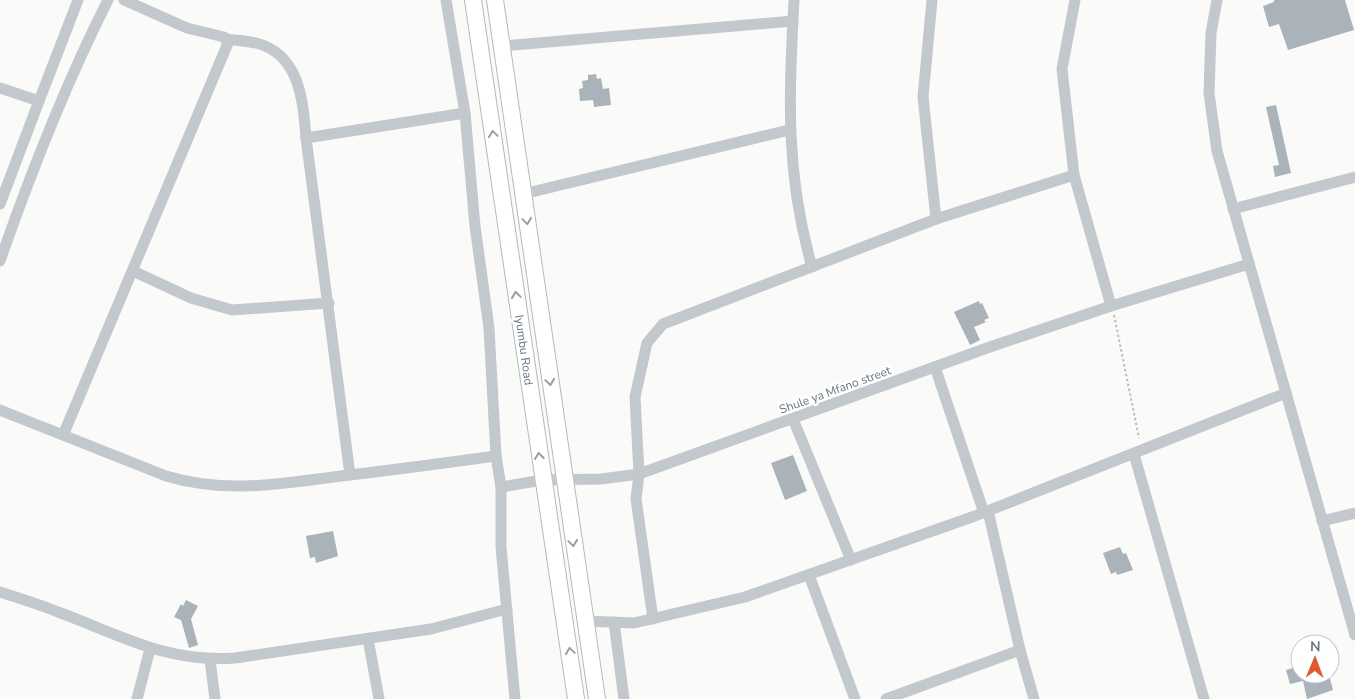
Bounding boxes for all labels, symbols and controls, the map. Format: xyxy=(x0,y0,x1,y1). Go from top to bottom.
one-way arrow xyxy=(488,130,498,138)
one-way arrow xyxy=(522,217,532,226)
one-way arrow xyxy=(511,290,522,298)
street label: Iyumbu Road xyxy=(511,314,537,386)
street label: Shule ya Mfano street xyxy=(777,362,894,418)
one-way arrow xyxy=(544,379,555,387)
one-way arrow xyxy=(534,451,545,459)
one-way arrow xyxy=(568,539,578,547)
north arrow xyxy=(1290,634,1340,684)
text: N xyxy=(1310,637,1321,656)
one-way arrow xyxy=(565,646,576,654)

